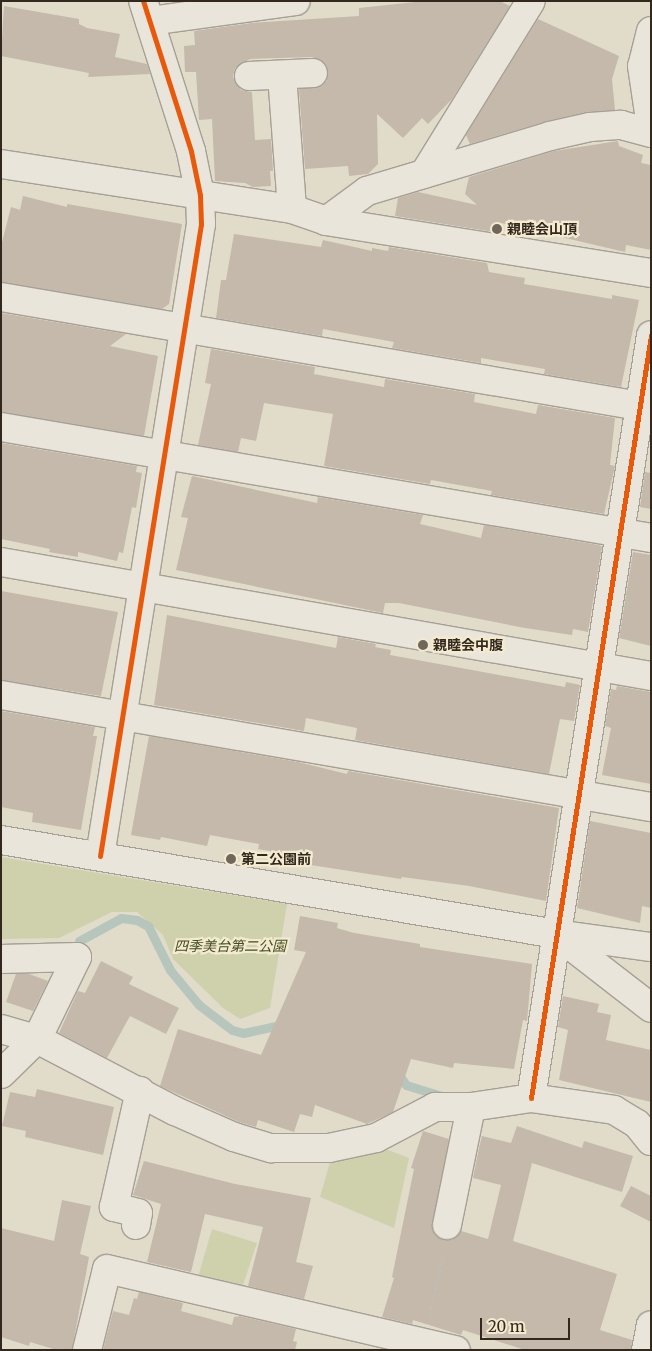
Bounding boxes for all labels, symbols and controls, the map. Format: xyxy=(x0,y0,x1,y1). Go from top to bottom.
place label: 親睦会山頂 xyxy=(507,221,577,237)
marker: 親睦会山頂 xyxy=(491,223,503,235)
place label: 親睦会中腹 xyxy=(433,637,503,653)
marker: 親睦会中腹 xyxy=(417,639,429,651)
place label: 第二公園前 xyxy=(241,851,311,867)
marker: 第二公園前 xyxy=(225,853,237,865)
park label: 四季美台第二公園 xyxy=(174,938,286,954)
scale bar xyxy=(482,1308,572,1340)
text: 20 m xyxy=(488,1317,525,1336)

